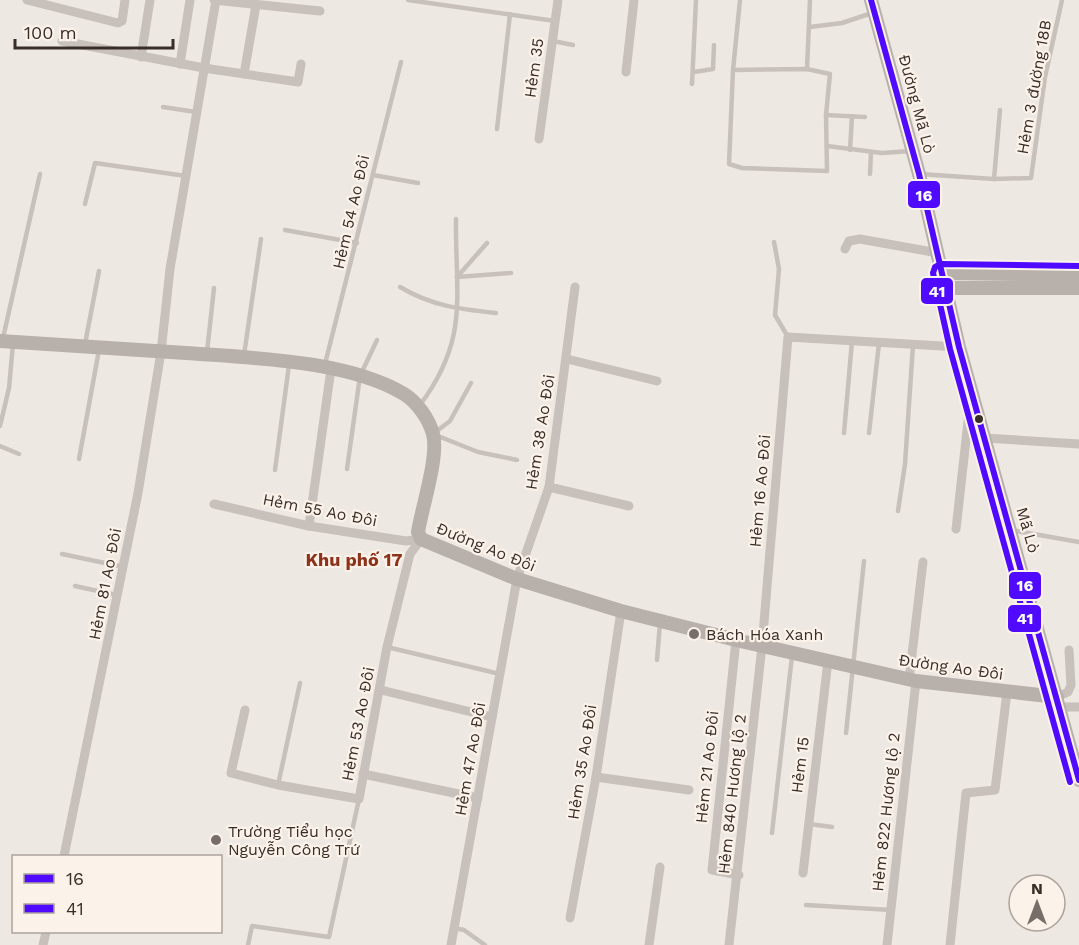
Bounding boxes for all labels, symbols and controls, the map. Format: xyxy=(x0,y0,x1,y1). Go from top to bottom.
scale bar xyxy=(15,12,172,50)
street label: Hẻm 3 đường 18B xyxy=(1013,18,1055,156)
text: 100 m xyxy=(24,22,77,43)
street label: Hẻm 35 xyxy=(520,37,548,99)
street label: Đường Mã Lò xyxy=(895,52,939,156)
street label: Hẻm 54 Ao Đôi xyxy=(329,153,373,271)
line badge: 16 xyxy=(907,180,941,209)
text: 16 xyxy=(916,186,933,205)
line badge: 41 xyxy=(920,277,954,305)
text: 41 xyxy=(929,282,945,301)
street label: Hẻm 38 Ao Đôi xyxy=(521,373,559,491)
unlabelled marker xyxy=(973,413,985,425)
street label: Hẻm 16 Ao Đôi xyxy=(746,434,774,548)
street label: Hẻm 55 Ao Đôi xyxy=(261,490,379,530)
street label: Mã Lò xyxy=(1012,505,1044,555)
street label: Đường Ao Đôi xyxy=(433,518,539,576)
street label: Hẻm 81 Ao Đôi xyxy=(85,526,125,642)
district label: Khu phố 17 xyxy=(306,549,402,570)
line badge: 16 xyxy=(1008,571,1042,600)
text: 16 xyxy=(1017,576,1034,595)
line badge: 41 xyxy=(1007,604,1042,633)
text: 41 xyxy=(1017,609,1033,628)
place label: Bách Hóa Xanh xyxy=(706,625,823,644)
marker: Bách Hóa Xanh xyxy=(687,627,701,641)
street label: Đường Ao Đôi xyxy=(897,650,1005,684)
street label: Hẻm 53 Ao Đôi xyxy=(338,665,378,783)
street label: Hẻm 47 Ao Đôi xyxy=(451,701,489,817)
street label: Hẻm 35 Ao Đôi xyxy=(564,703,600,821)
street label: Hẻm 21 Ao Đôi xyxy=(692,710,722,824)
street label: Hẻm 840 Hương lộ 2 xyxy=(714,713,750,875)
street label: Hẻm 822 Hương lộ 2 xyxy=(868,732,904,892)
street label: Hẻm 15 xyxy=(787,736,813,794)
place label: Trường Tiểu học Nguyễn Công Trứ xyxy=(228,822,360,859)
marker: Trường Tiểu học Nguyễn Công Trứ xyxy=(209,833,223,847)
legend xyxy=(12,855,222,933)
text: 16 xyxy=(66,868,84,889)
north arrow xyxy=(1007,873,1067,933)
text: N xyxy=(1031,879,1043,898)
text: 41 xyxy=(66,898,84,919)

